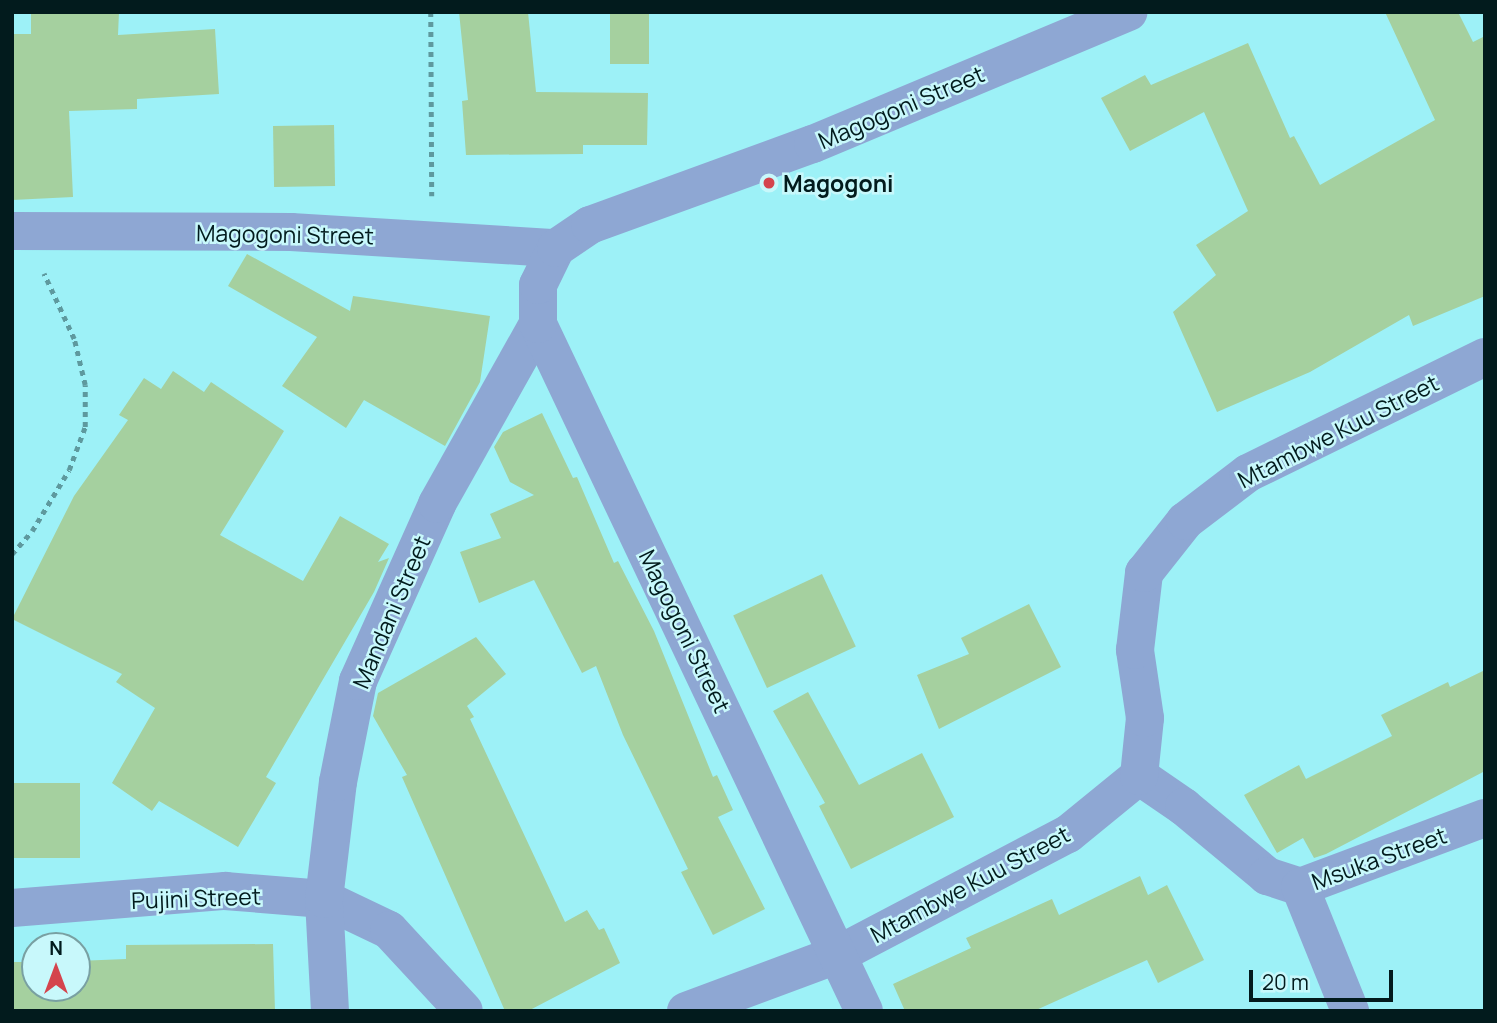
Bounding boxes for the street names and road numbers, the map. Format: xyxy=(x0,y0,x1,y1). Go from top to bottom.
street label: Magogoni Street xyxy=(814,60,988,154)
street label: Magogoni Street xyxy=(196,219,374,249)
street label: Mtambwe Kuu Street xyxy=(1233,368,1443,494)
street label: Mandani Street xyxy=(346,531,436,693)
street label: Magogoni Street xyxy=(634,545,736,717)
street label: Mtambwe Kuu Street xyxy=(866,820,1074,948)
street label: Msuka Street xyxy=(1308,821,1450,895)
street label: Pujini Street xyxy=(131,882,261,914)

